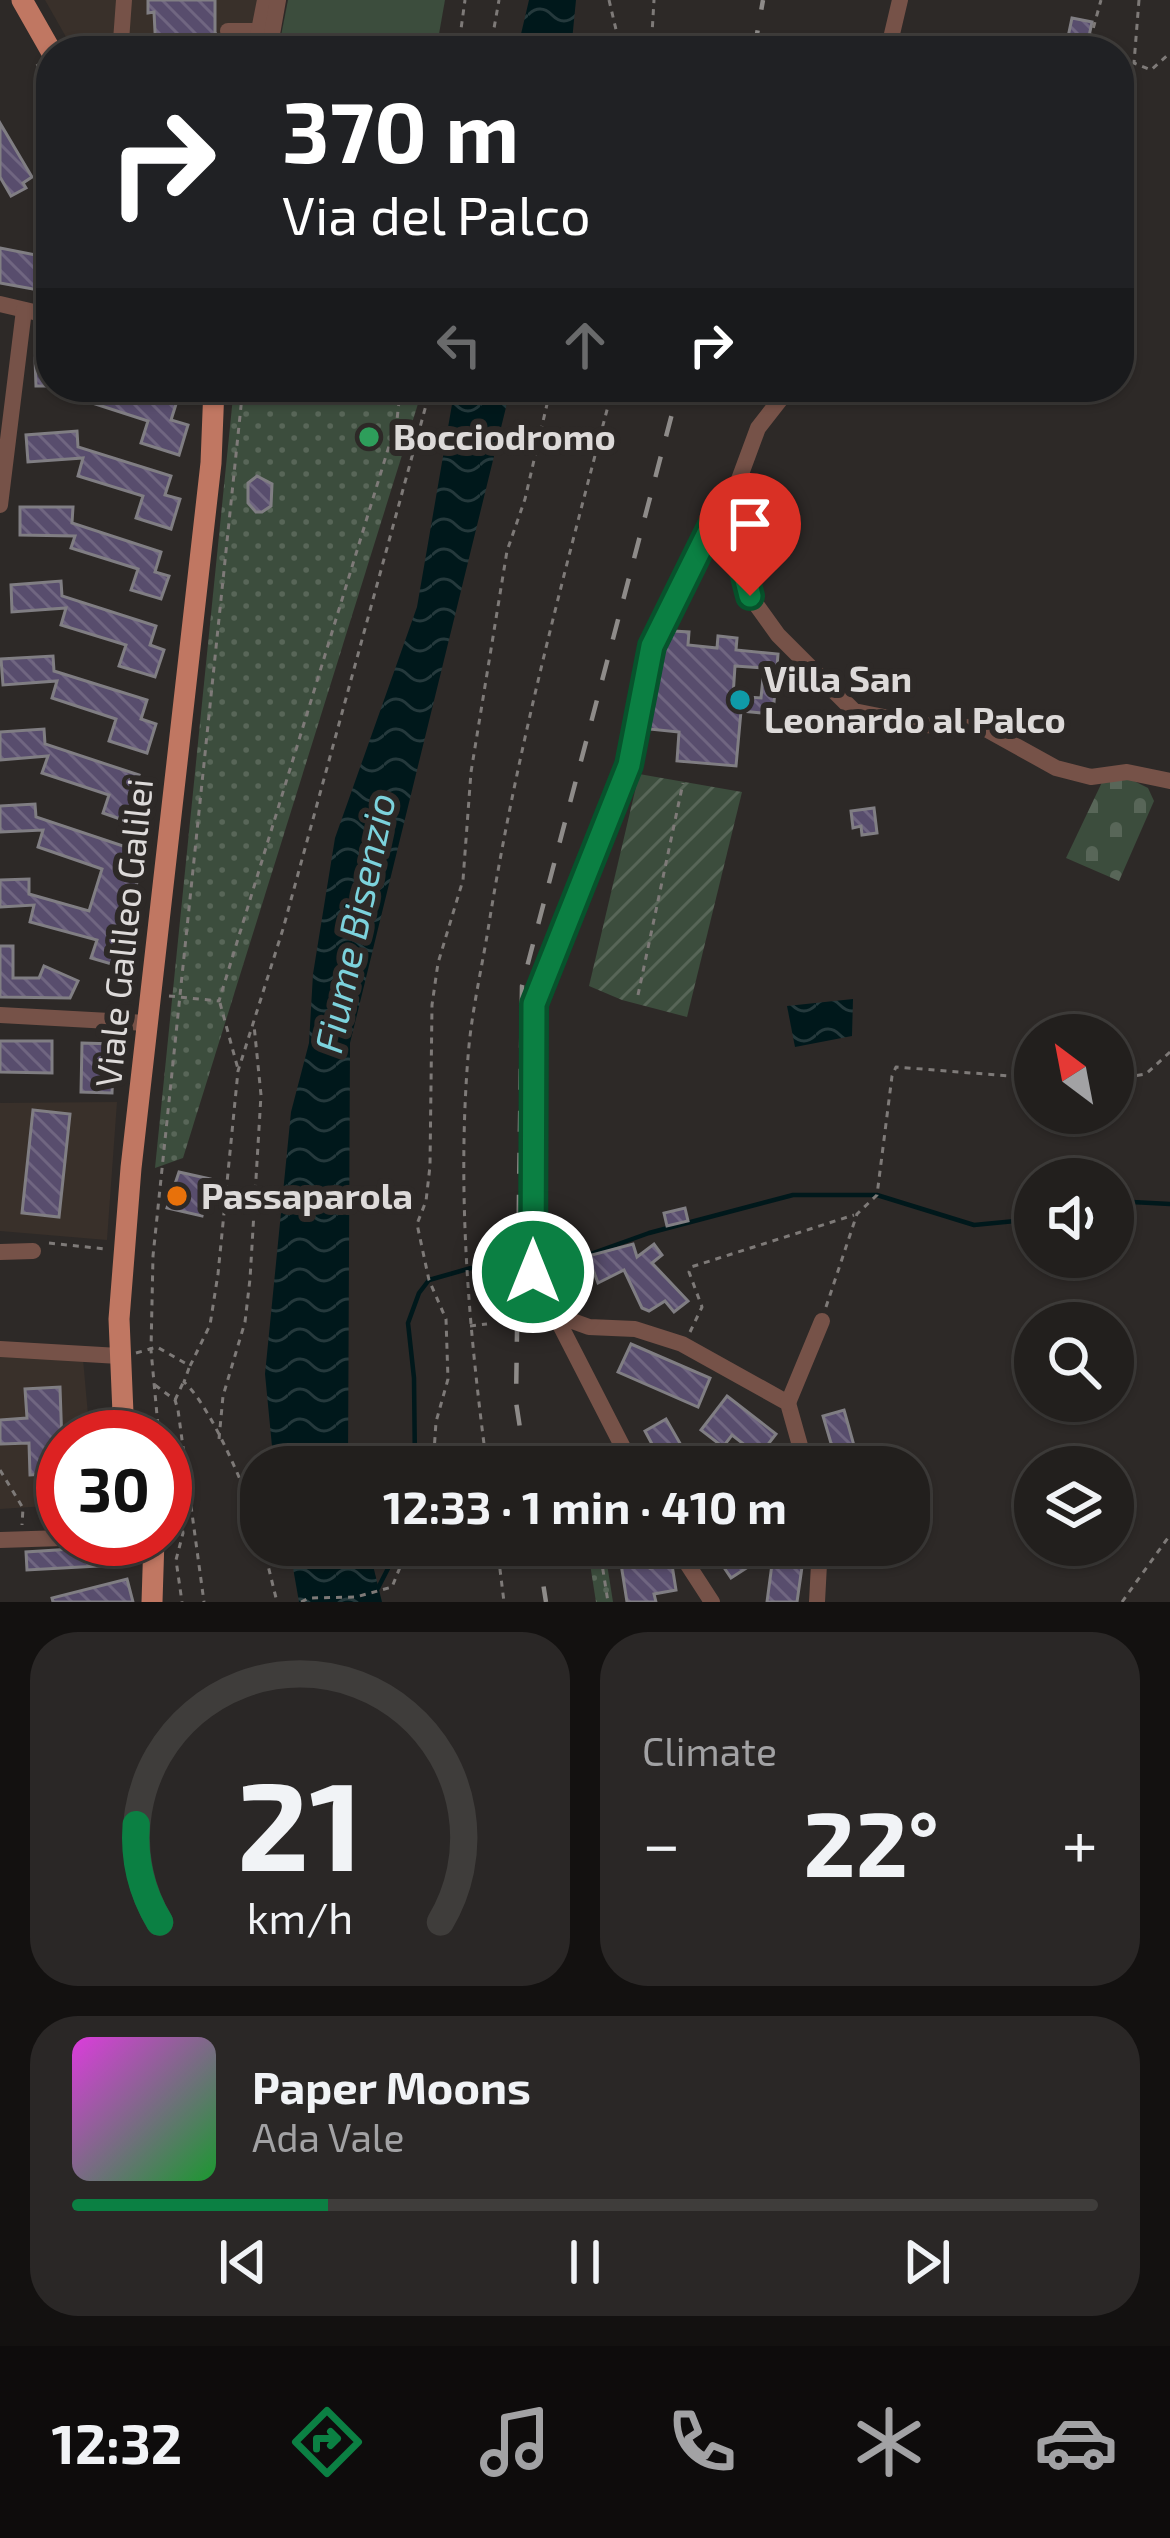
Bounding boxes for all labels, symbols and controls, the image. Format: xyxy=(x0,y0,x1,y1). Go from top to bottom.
text: 370 m xyxy=(282,79,519,180)
icon: right xyxy=(84,84,240,240)
text: Via del Palco xyxy=(282,181,591,246)
icon: left xyxy=(426,312,492,378)
icon: ahead xyxy=(552,312,618,378)
icon: right xyxy=(678,312,744,378)
place label: Bocciodromo xyxy=(393,414,616,457)
marker: Bocciodromo xyxy=(356,424,382,450)
pin xyxy=(699,473,801,596)
icon: arrive xyxy=(717,491,783,557)
place label: Villa San Leonardo al Palco xyxy=(764,656,1066,740)
marker: Villa San Leonardo al Palco xyxy=(727,687,753,713)
street label: Viale Galileo Galilei xyxy=(85,776,160,1089)
water label: Fiume Bisenzio xyxy=(303,788,404,1057)
north arrow xyxy=(1014,1014,1134,1134)
map controls xyxy=(1014,1014,1134,1566)
button: sound xyxy=(1014,1158,1134,1278)
place label: Passaparola xyxy=(201,1173,413,1216)
marker: Passaparola xyxy=(164,1183,190,1209)
position arrow xyxy=(470,1209,596,1335)
button: search xyxy=(1014,1302,1134,1422)
speed limit sign: 30 xyxy=(36,1410,192,1566)
button: layers xyxy=(1014,1446,1134,1566)
text: 12:33 · 1 min · 410 m xyxy=(383,1479,787,1533)
text: Climate xyxy=(642,1727,777,1774)
text: 21 xyxy=(237,1746,363,1896)
text: 22° xyxy=(803,1787,939,1895)
text: − xyxy=(642,1802,681,1881)
text: + xyxy=(1062,1802,1098,1881)
text: km/h xyxy=(247,1891,353,1943)
text: Paper Moons xyxy=(252,2059,531,2113)
text: Ada Vale xyxy=(252,2113,404,2160)
icon: previous xyxy=(210,2229,276,2295)
icon: pause xyxy=(552,2229,618,2295)
icon: next xyxy=(894,2229,960,2295)
icon: directions xyxy=(285,2400,369,2484)
icon: music xyxy=(473,2400,557,2484)
icon: phone xyxy=(660,2400,744,2484)
icon: climate xyxy=(847,2400,931,2484)
icon: car xyxy=(1034,2400,1118,2484)
text: 12:32 xyxy=(52,2410,182,2475)

